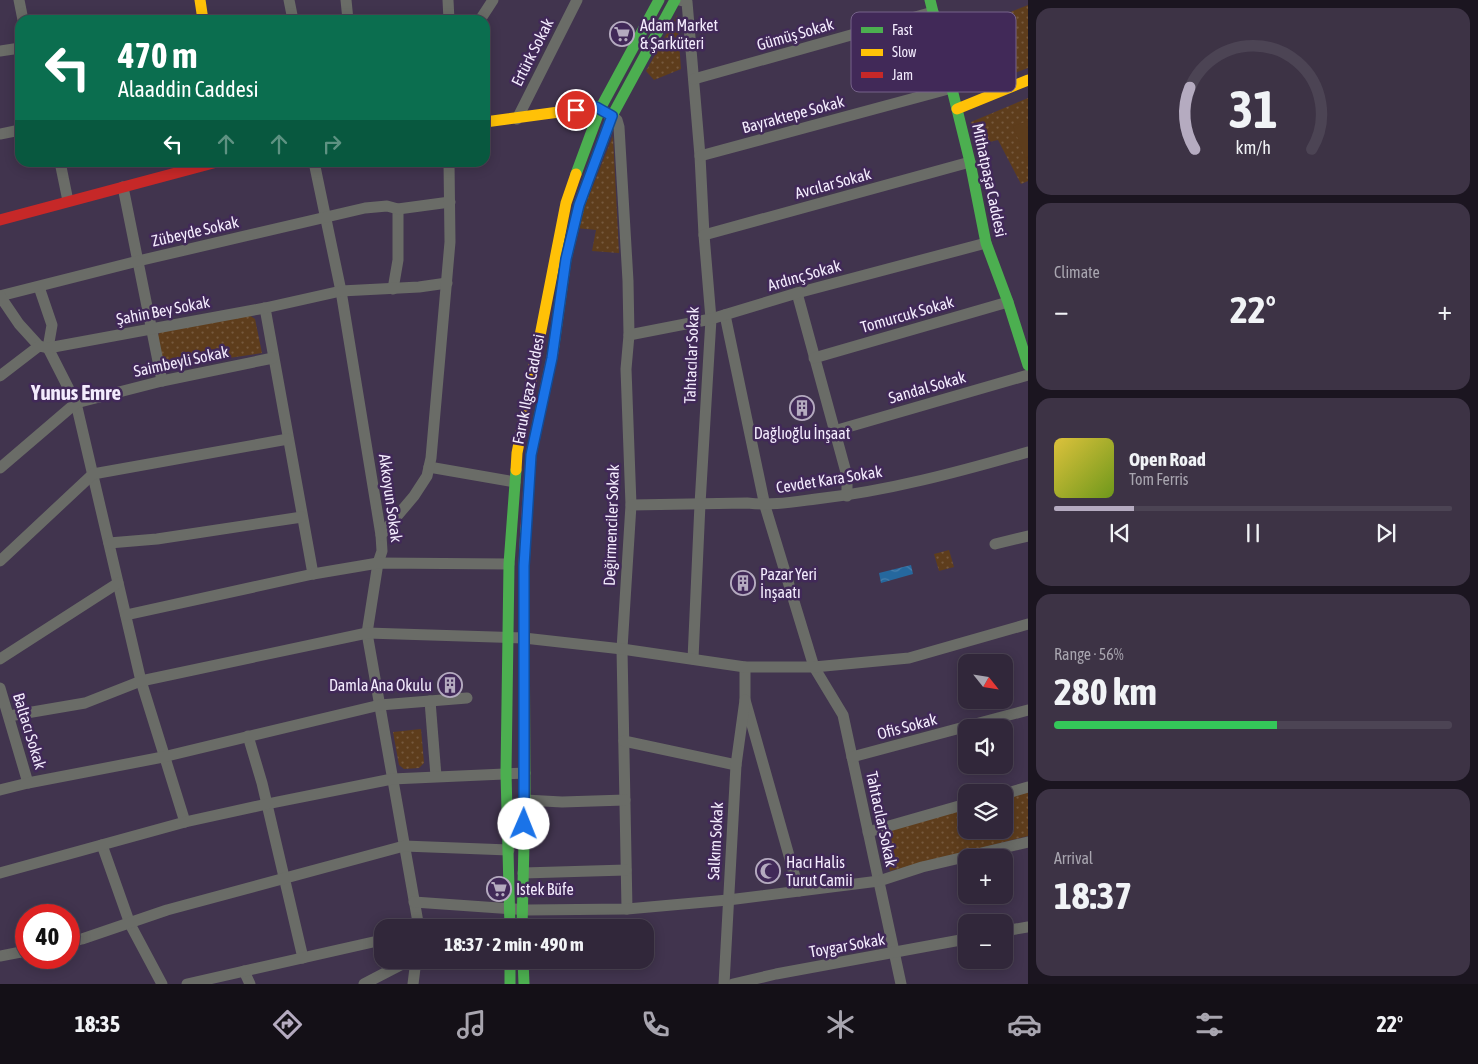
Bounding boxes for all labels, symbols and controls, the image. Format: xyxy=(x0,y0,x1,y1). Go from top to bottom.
legend xyxy=(851,12,1016,92)
street label: Gümüş Sokak xyxy=(755,14,836,55)
street label: Ertürk Sokak xyxy=(507,15,557,89)
place label: Adam Market & Şarküteri xyxy=(640,16,718,53)
supermarket icon: Adam Market & Şarküteri xyxy=(609,21,635,47)
text: Fast xyxy=(892,22,913,38)
icon: left xyxy=(35,35,100,100)
text: 470 m xyxy=(118,35,197,75)
text: Slow xyxy=(892,44,917,60)
text: Jam xyxy=(892,67,913,83)
text: Alaaddin Caddesi xyxy=(118,76,258,102)
text: 31 xyxy=(1229,79,1277,139)
pin xyxy=(555,89,597,131)
street label: Bayraktepe Sokak xyxy=(740,92,846,137)
icon: arrive xyxy=(562,96,590,124)
street label: Mithatpaşa Caddesi xyxy=(968,122,1011,239)
icon: left xyxy=(159,130,187,158)
icon: ahead xyxy=(212,130,240,158)
icon: ahead xyxy=(265,130,293,158)
icon: right xyxy=(318,130,346,158)
text: km/h xyxy=(1235,137,1271,158)
street label: Avcılar Sokak xyxy=(793,164,873,202)
street label: Zübeyde Sokak xyxy=(150,212,241,251)
street label: Ardınç Sokak xyxy=(765,256,843,295)
text: Climate xyxy=(1054,263,1100,281)
text: 22° xyxy=(1230,288,1276,331)
street label: Şahin Bey Sokak xyxy=(115,292,211,329)
street label: Tomurcuk Sokak xyxy=(858,292,956,336)
text: − xyxy=(1054,294,1069,326)
text: + xyxy=(1437,294,1452,326)
street label: Tahtacılar Sokak xyxy=(680,306,702,404)
street label: Faruk Ilgaz Caddesi xyxy=(509,332,548,446)
street label: Saimbeyli Sokak xyxy=(132,342,230,381)
street label: Sandal Sokak xyxy=(886,367,968,407)
district label: Yunus Emre xyxy=(30,380,121,404)
building icon: Dağlıoğlu İnşaat xyxy=(789,395,815,421)
place label: Dağlıoğlu İnşaat xyxy=(754,424,851,443)
text: Open Road xyxy=(1129,448,1206,470)
street label: Akkoyun Sokak xyxy=(375,453,406,543)
street label: Cevdet Kara Sokak xyxy=(775,462,883,496)
street label: Değirmenciler Sokak xyxy=(600,464,623,586)
text: Tom Ferris xyxy=(1129,470,1188,488)
icon: previous xyxy=(1106,519,1134,547)
icon: pause xyxy=(1239,519,1267,547)
icon: next xyxy=(1372,519,1400,547)
place label: Pazar Yeri İnşaatı xyxy=(760,565,817,602)
building icon: Pazar Yeri İnşaatı xyxy=(730,570,756,596)
text: Range · 56% xyxy=(1054,645,1124,663)
north arrow xyxy=(958,654,1012,709)
map controls xyxy=(958,654,1013,969)
text: 280 km xyxy=(1054,670,1157,713)
building icon: Damla Ana Okulu xyxy=(437,672,463,698)
place label: Damla Ana Okulu xyxy=(329,676,432,694)
street label: Baltacı Sokak xyxy=(10,691,50,771)
street label: Ofis Sokak xyxy=(875,709,939,743)
button: sound xyxy=(958,719,1013,774)
street label: Tahtacılar Sokak xyxy=(863,770,901,868)
button: layers xyxy=(958,784,1013,839)
position arrow xyxy=(497,797,549,849)
street label: Salkım Sokak xyxy=(704,802,726,880)
button: + xyxy=(958,849,1013,904)
text: Arrival xyxy=(1054,849,1093,867)
place label: Hacı Halis Turut Camii xyxy=(786,853,853,889)
mosque icon: Hacı Halis Turut Camii xyxy=(755,858,781,884)
text: 18:37 xyxy=(1054,874,1132,917)
supermarket icon: Istek Büfe xyxy=(486,876,512,902)
place label: Istek Büfe xyxy=(516,880,574,898)
speed limit sign: 40 xyxy=(15,904,80,969)
button: − xyxy=(958,914,1013,969)
street label: Toygar Sokak xyxy=(808,929,887,962)
text: 18:37 · 2 min · 490 m xyxy=(444,933,584,955)
icon: directions xyxy=(270,1007,305,1042)
icon: music xyxy=(454,1007,489,1042)
icon: phone xyxy=(638,1007,673,1042)
icon: climate xyxy=(823,1007,858,1042)
icon: car xyxy=(1007,1007,1042,1042)
icon: filters xyxy=(1192,1007,1227,1042)
text: 18:35 xyxy=(75,1011,120,1037)
text: 22° xyxy=(1376,1011,1403,1037)

